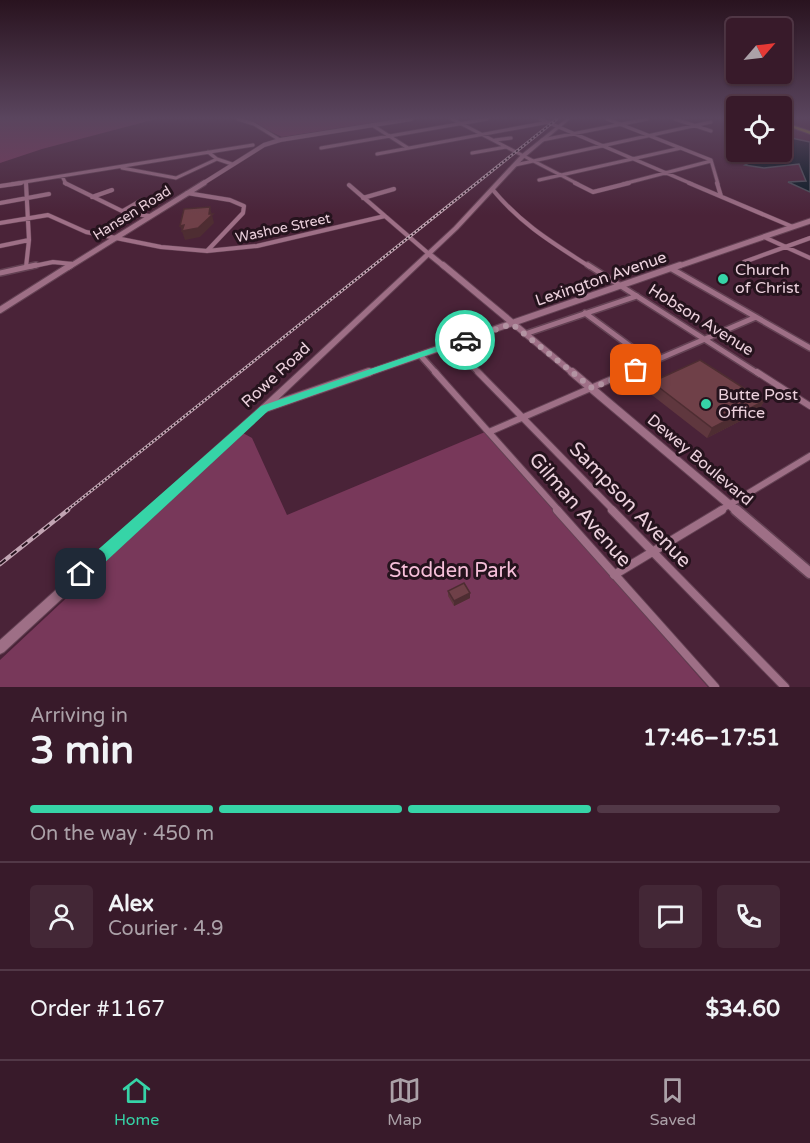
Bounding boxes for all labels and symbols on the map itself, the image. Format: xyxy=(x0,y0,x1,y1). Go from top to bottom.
north arrow xyxy=(726,18,792,84)
street label: Hansen Road xyxy=(90,182,174,244)
street label: Washoe Street xyxy=(234,209,333,246)
street label: Lexington Avenue xyxy=(533,247,669,311)
place label: Church of Christ xyxy=(735,260,800,298)
marker: Church of Christ xyxy=(716,272,730,286)
street label: Hobson Avenue xyxy=(645,280,757,360)
courier xyxy=(435,310,495,370)
street label: Rowe Road xyxy=(237,338,315,412)
pin xyxy=(610,344,661,395)
place label: Butte Post Office xyxy=(718,385,798,423)
marker: Butte Post Office xyxy=(699,397,713,411)
street label: Dewey Boulevard xyxy=(643,410,757,510)
street label: Sampson Avenue xyxy=(564,437,696,573)
street label: Gilman Avenue xyxy=(524,448,636,572)
pin xyxy=(55,548,106,599)
park label: Stodden Park xyxy=(389,559,517,583)

